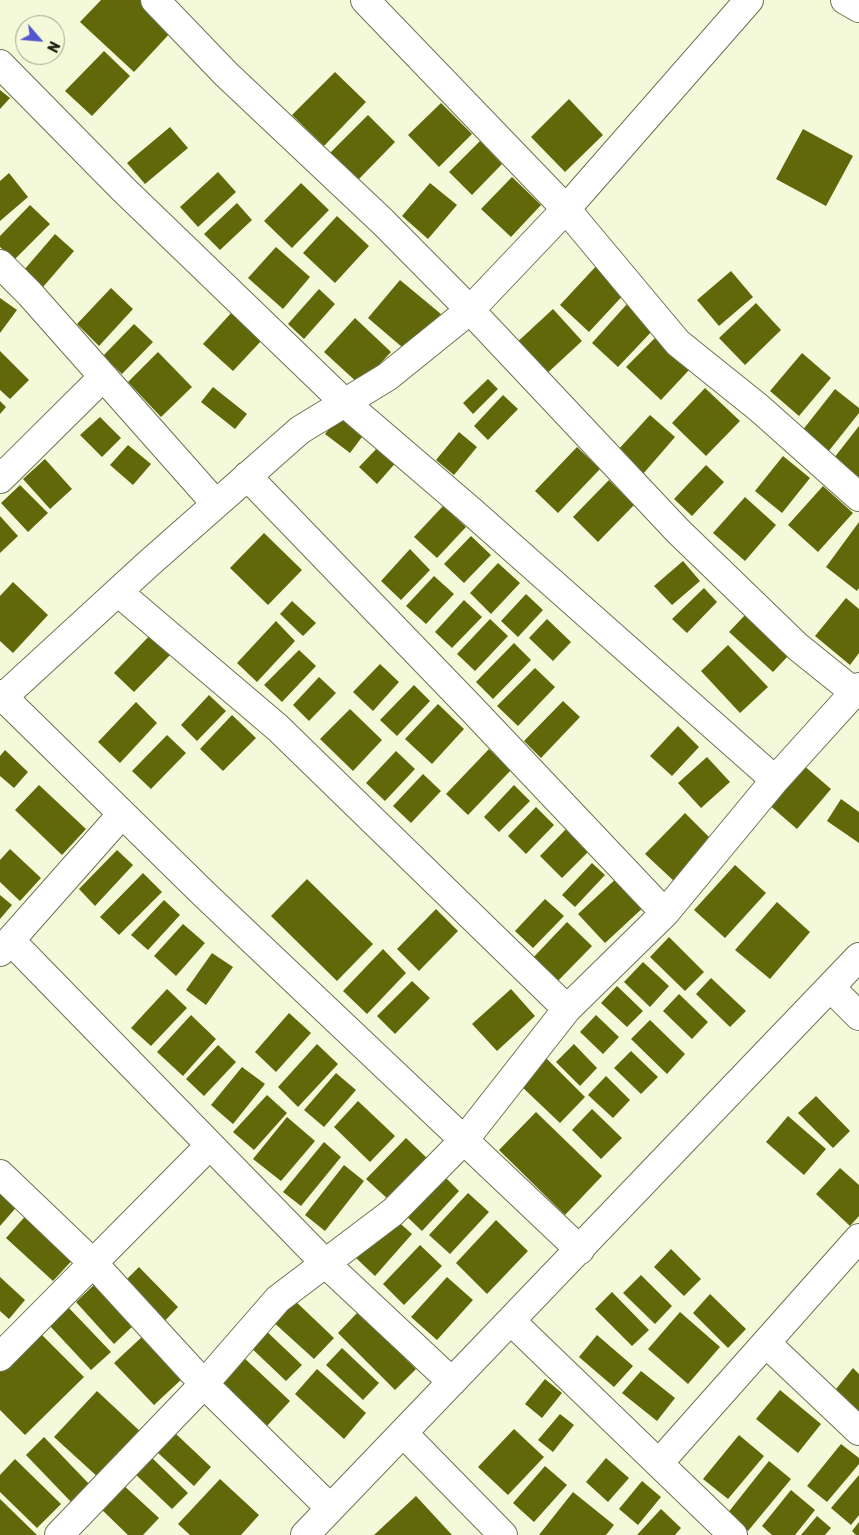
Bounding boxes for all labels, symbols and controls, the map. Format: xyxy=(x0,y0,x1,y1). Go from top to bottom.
north arrow xyxy=(15,15,65,65)
text: N xyxy=(43,38,63,55)

